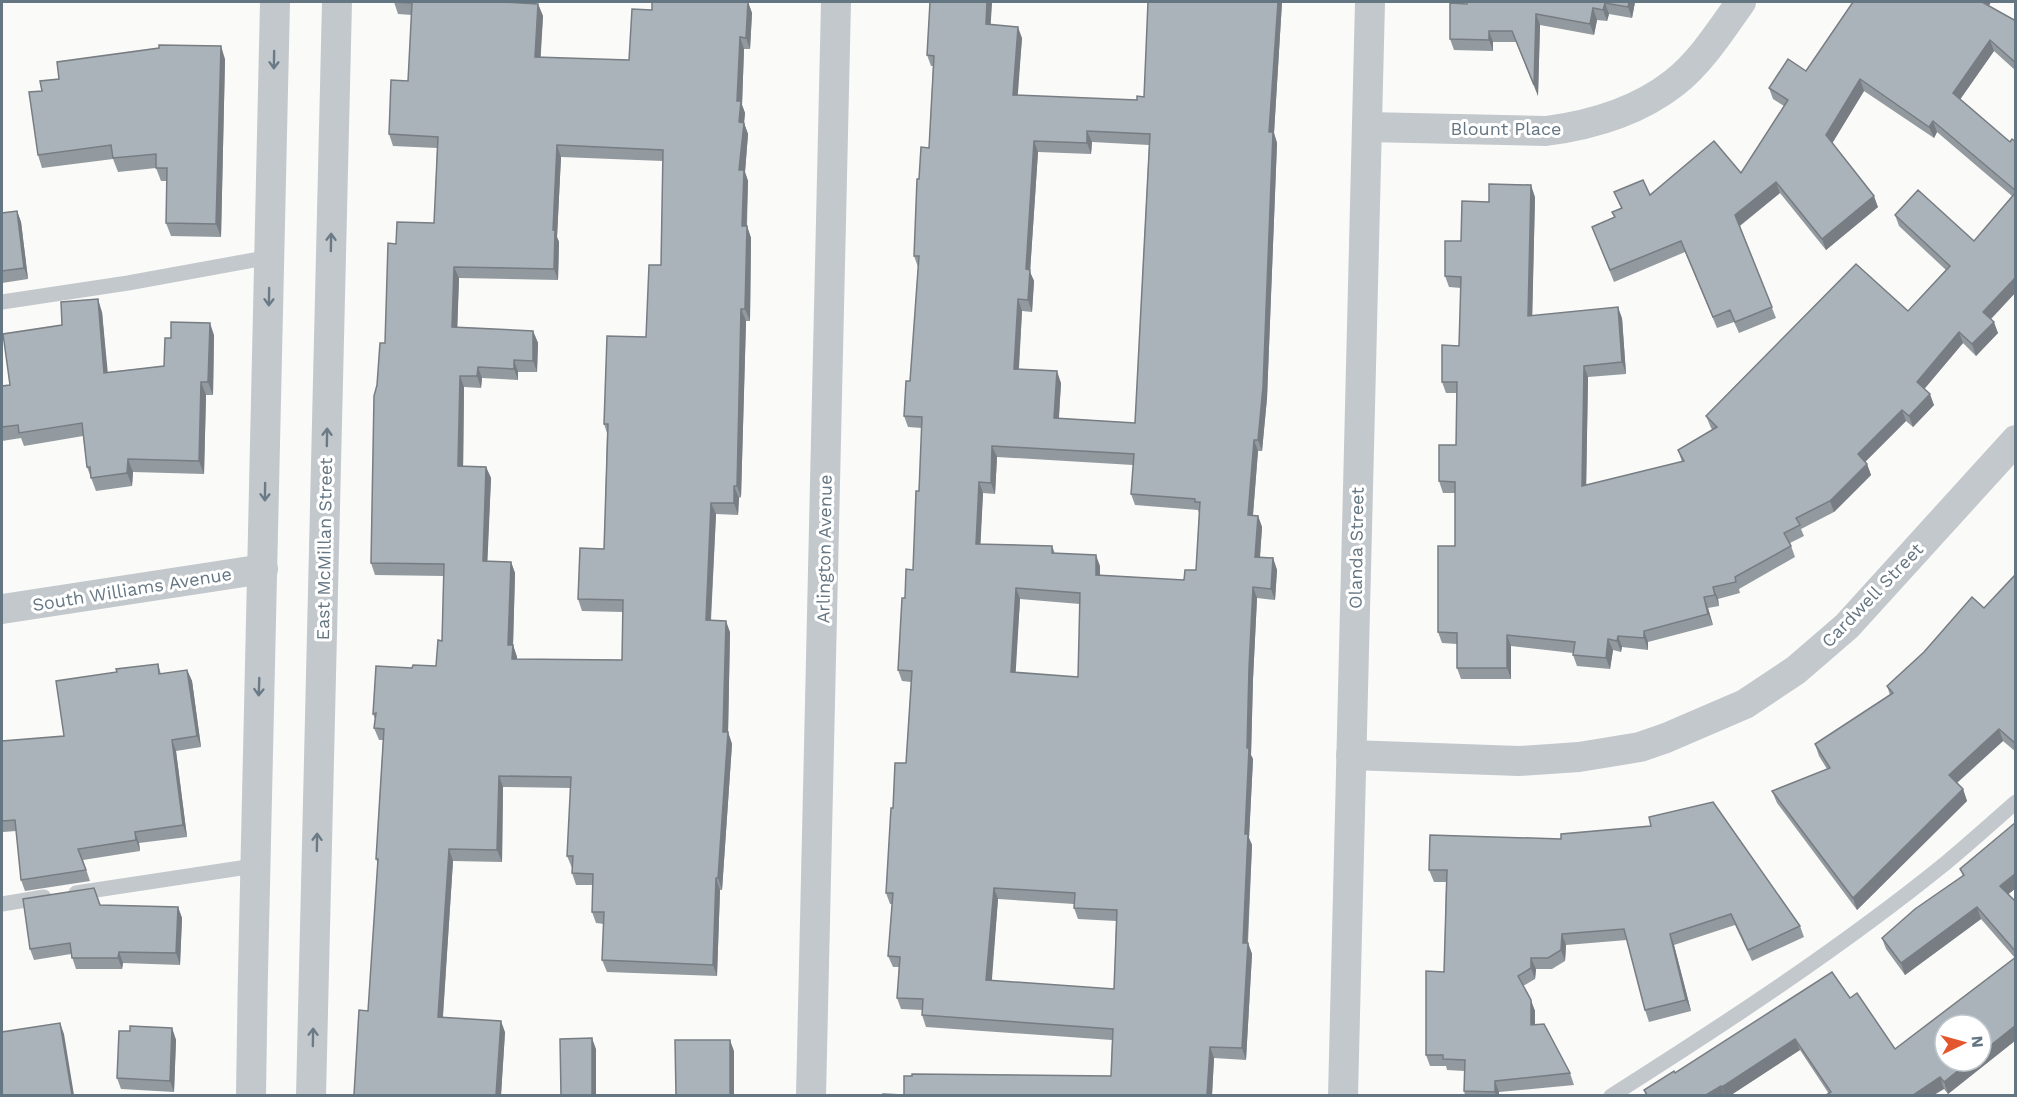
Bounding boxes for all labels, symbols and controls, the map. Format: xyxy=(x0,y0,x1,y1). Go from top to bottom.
one-way arrow xyxy=(268,49,280,69)
street label: Blount Place xyxy=(1450,118,1562,139)
one-way arrow xyxy=(325,233,337,253)
one-way arrow xyxy=(263,286,275,306)
one-way arrow xyxy=(321,428,332,448)
street label: East McMillan Street xyxy=(312,457,336,641)
street label: Arlington Avenue xyxy=(812,474,836,624)
one-way arrow xyxy=(259,481,270,501)
street label: Olanda Street xyxy=(1344,487,1368,609)
street label: Cardwell Street xyxy=(1817,538,1927,651)
street label: South Williams Avenue xyxy=(31,563,233,615)
one-way arrow xyxy=(254,676,265,696)
one-way arrow xyxy=(311,833,323,853)
north arrow xyxy=(1933,1013,1993,1073)
one-way arrow xyxy=(307,1028,318,1048)
text: N xyxy=(1967,1035,1987,1048)

